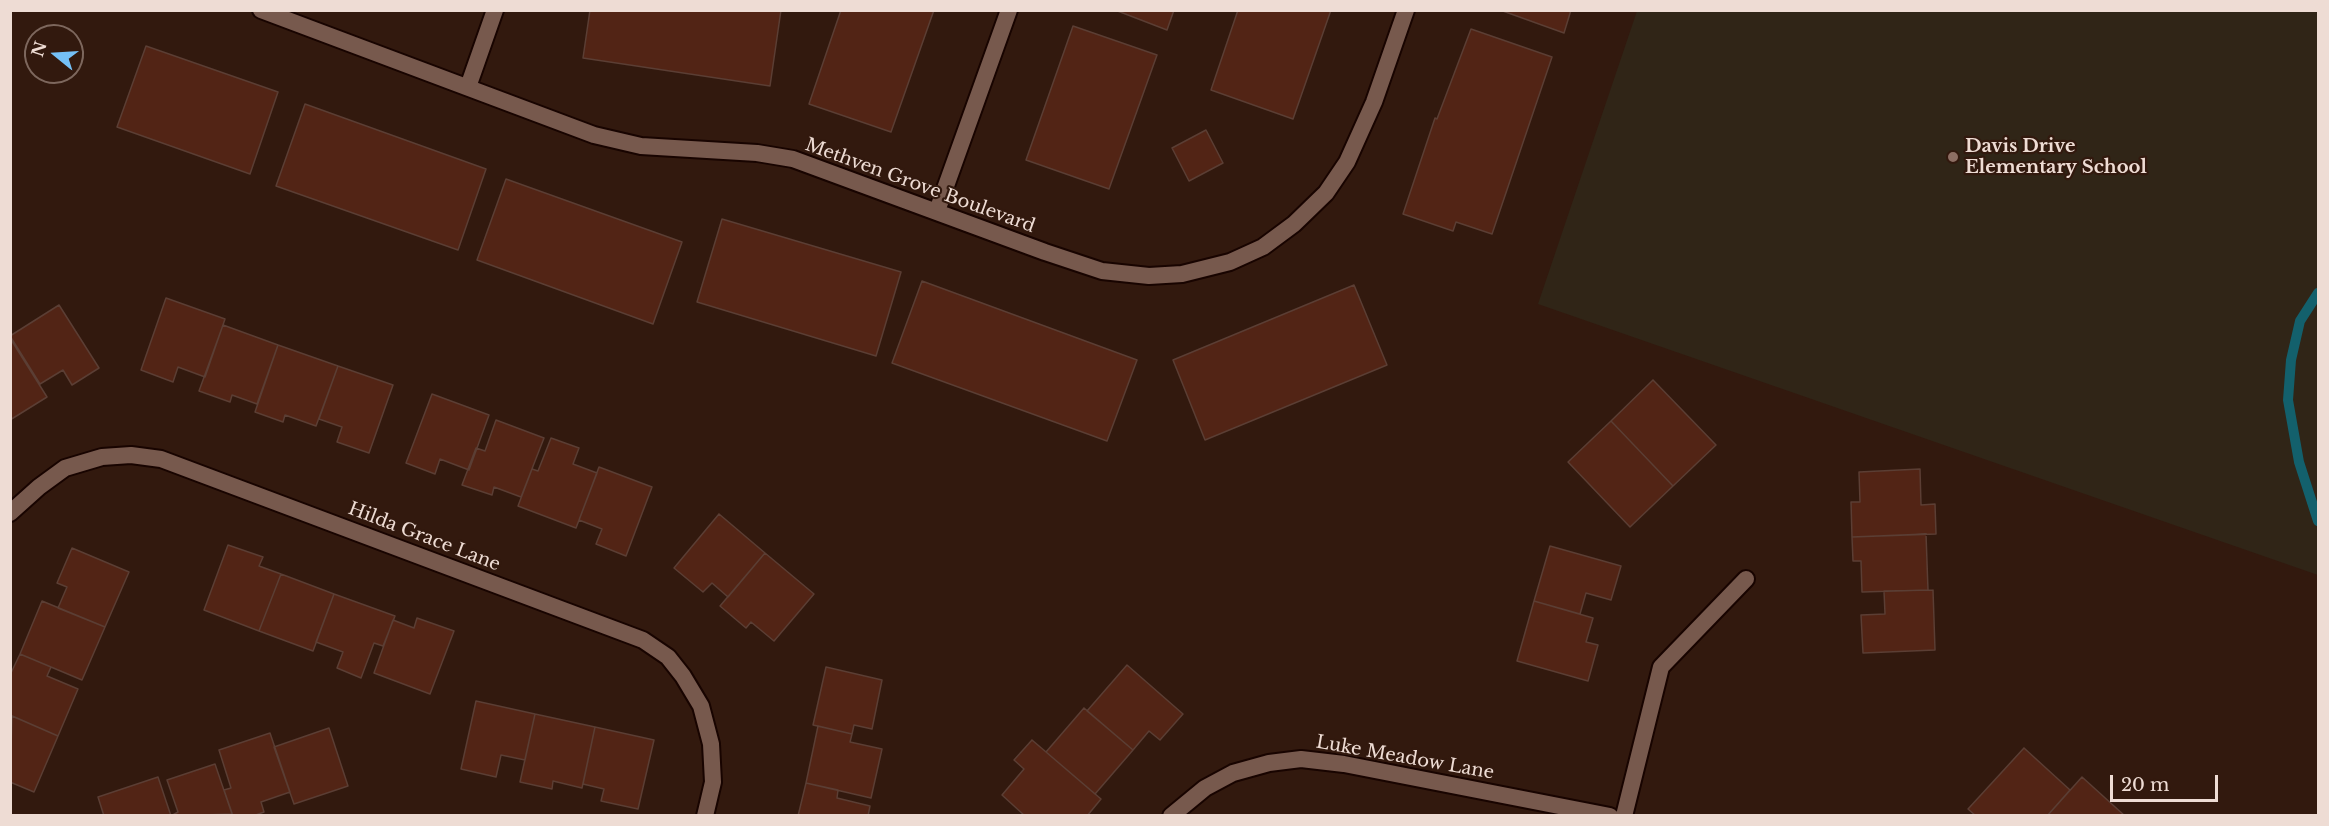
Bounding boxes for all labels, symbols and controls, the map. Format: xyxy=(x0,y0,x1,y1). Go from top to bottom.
north arrow xyxy=(24,24,84,84)
text: N xyxy=(27,39,51,59)
street label: Methven Grove Boulevard xyxy=(802,134,1038,238)
place label: Davis Drive Elementary School xyxy=(1965,136,2147,178)
marker: Davis Drive Elementary School xyxy=(1946,150,1960,164)
street label: Hilda Grace Lane xyxy=(345,498,503,576)
street label: Luke Meadow Lane xyxy=(1314,732,1496,784)
scale bar xyxy=(2113,763,2221,801)
text: 20 m xyxy=(2121,774,2169,796)

